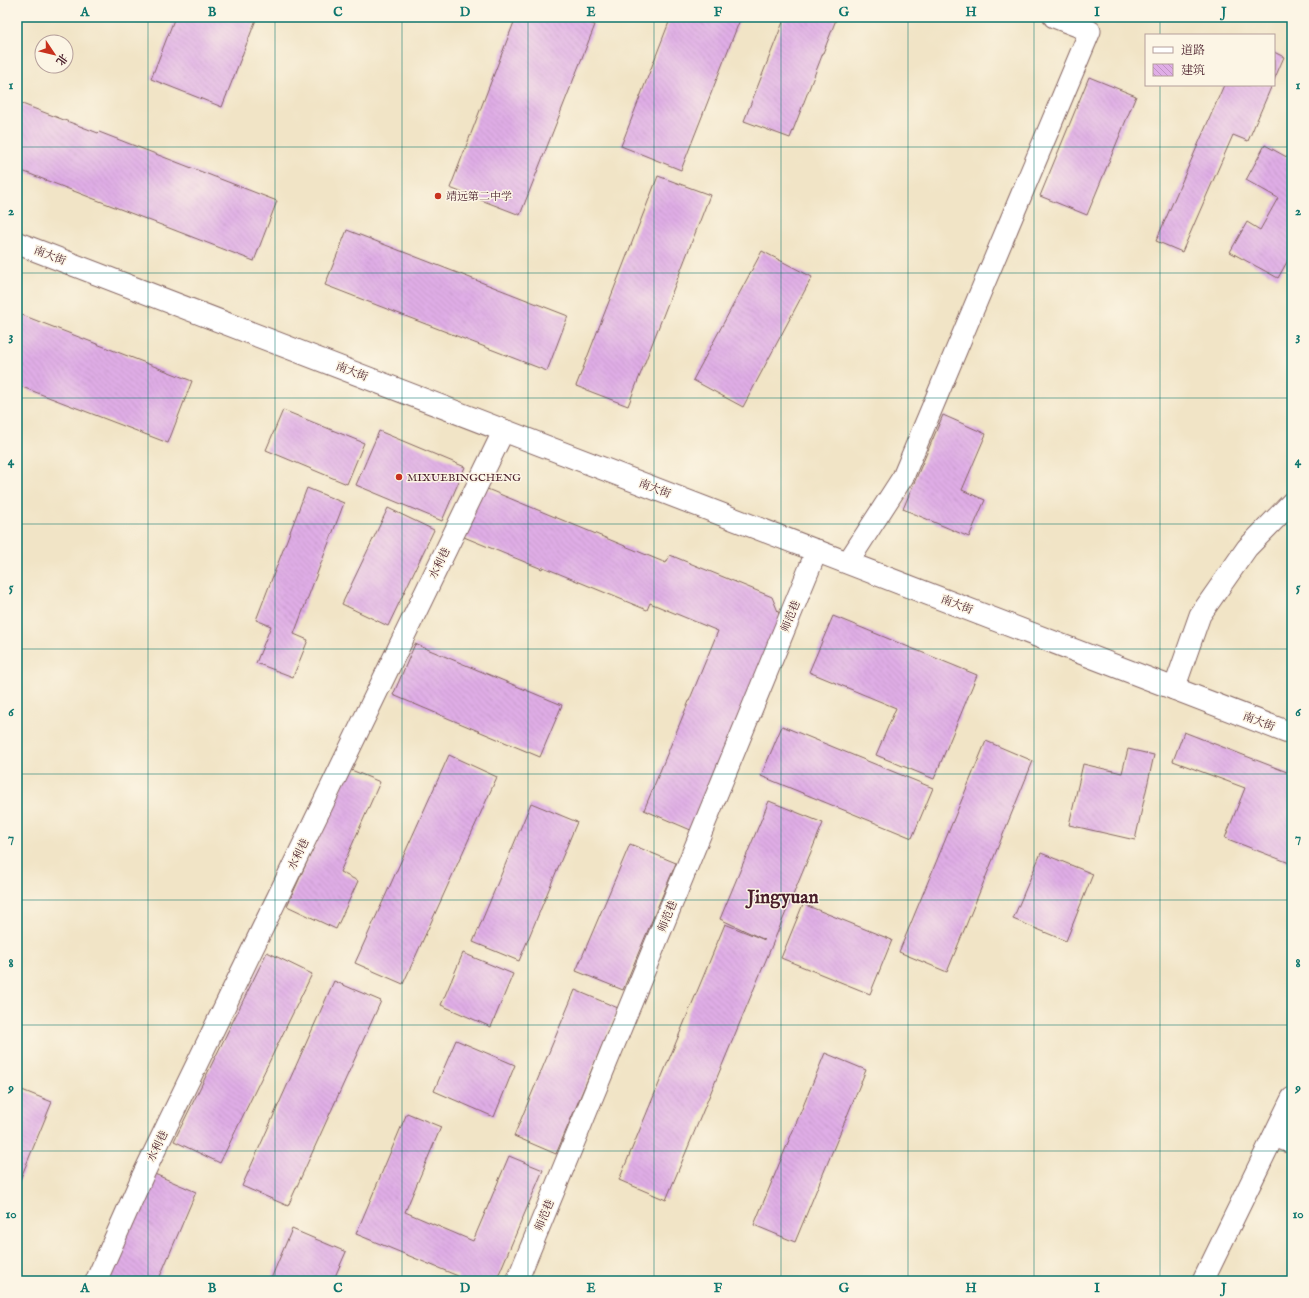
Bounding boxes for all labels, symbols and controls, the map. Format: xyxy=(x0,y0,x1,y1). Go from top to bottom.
text: A xyxy=(80,4,91,21)
text: B xyxy=(208,4,217,21)
text: C xyxy=(333,4,343,21)
text: D xyxy=(460,4,471,21)
text: E xyxy=(586,4,596,21)
text: F xyxy=(714,4,723,21)
text: G xyxy=(839,4,850,21)
text: H xyxy=(965,4,977,21)
text: I xyxy=(1094,4,1100,21)
text: J xyxy=(1219,4,1227,21)
north arrow xyxy=(34,34,74,74)
legend xyxy=(1145,34,1275,86)
text: 道路 xyxy=(1181,43,1205,58)
text: 北 xyxy=(52,51,70,68)
text: 建筑 xyxy=(1181,63,1205,78)
text: 1 xyxy=(9,77,14,94)
text: 1 xyxy=(1296,77,1301,94)
place label: 靖远第二中学 xyxy=(446,190,512,204)
marker: 靖远第二中学 xyxy=(433,191,443,201)
text: 2 xyxy=(8,203,14,220)
text: 2 xyxy=(1295,203,1301,220)
street label: 南大街 xyxy=(32,243,68,268)
text: 3 xyxy=(9,328,14,345)
text: 3 xyxy=(1296,328,1301,345)
street label: 南大街 xyxy=(334,359,370,384)
text: 4 xyxy=(8,453,15,470)
text: 4 xyxy=(1295,453,1302,470)
place label: MIXUEBINGCHENG xyxy=(407,471,521,485)
marker: MIXUEBINGCHENG xyxy=(394,472,404,482)
street label: 南大街 xyxy=(637,476,673,501)
street label: 水利巷 xyxy=(426,546,453,581)
text: 5 xyxy=(9,579,14,596)
text: 5 xyxy=(1296,579,1301,596)
street label: 南大街 xyxy=(939,592,975,617)
street label: 师范巷 xyxy=(778,598,804,634)
text: 6 xyxy=(8,704,14,721)
text: 6 xyxy=(1295,704,1301,721)
street label: 南大街 xyxy=(1241,709,1277,734)
text: 7 xyxy=(8,830,14,847)
text: 7 xyxy=(1295,830,1301,847)
street label: 水利巷 xyxy=(285,837,312,872)
district label: Jingyuan xyxy=(744,886,819,910)
street label: 师范巷 xyxy=(655,898,681,934)
text: 8 xyxy=(8,955,14,972)
text: 8 xyxy=(1295,955,1301,972)
text: 9 xyxy=(7,1080,14,1097)
text: 9 xyxy=(1294,1080,1301,1097)
street label: 水利巷 xyxy=(144,1129,171,1164)
street label: 师范巷 xyxy=(532,1197,558,1233)
text: 10 xyxy=(5,1206,17,1223)
text: 10 xyxy=(1292,1206,1304,1223)
text: A xyxy=(80,1280,91,1297)
text: B xyxy=(208,1280,217,1297)
text: C xyxy=(333,1280,343,1297)
text: D xyxy=(460,1280,471,1297)
text: E xyxy=(586,1280,596,1297)
text: F xyxy=(714,1280,723,1297)
text: G xyxy=(839,1280,850,1297)
text: H xyxy=(965,1280,977,1297)
text: I xyxy=(1094,1280,1100,1297)
text: J xyxy=(1219,1280,1227,1297)

